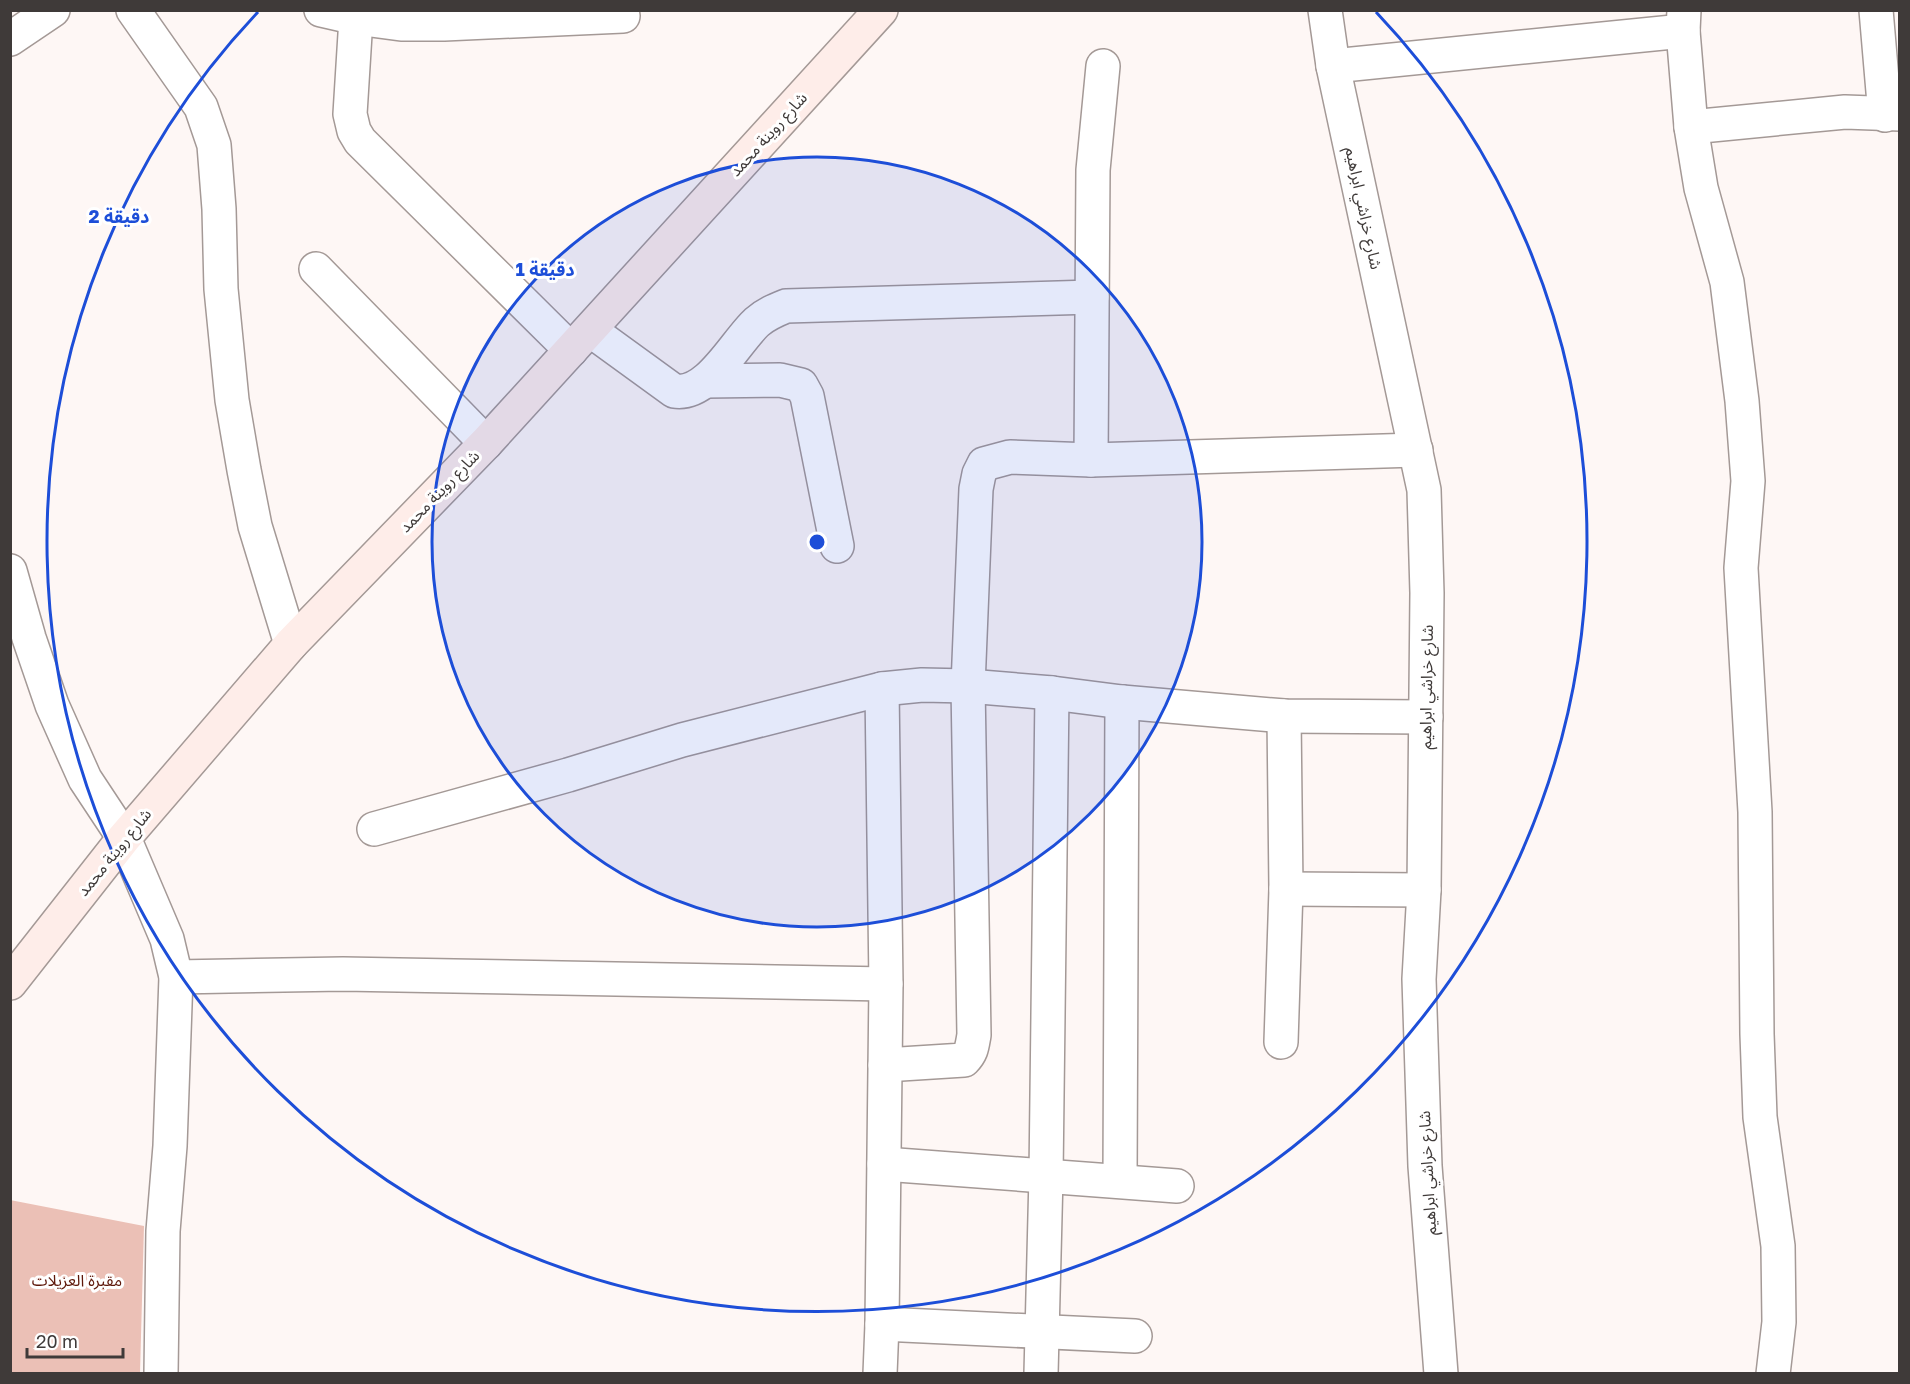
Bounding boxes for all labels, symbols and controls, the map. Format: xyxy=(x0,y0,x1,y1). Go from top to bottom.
street label: شارع روينة محمد xyxy=(725,88,813,182)
street label: شارع خراشي ابراهيم xyxy=(1338,145,1387,272)
text: 2 دقيقة xyxy=(89,205,149,227)
text: 1 دقيقة xyxy=(515,258,575,280)
street label: شارع روينة محمد xyxy=(395,446,485,538)
centre of rings xyxy=(807,532,827,552)
street label: شارع خراشي ابراهيم xyxy=(1415,624,1440,750)
street label: شارع روينة محمد xyxy=(73,804,158,902)
street label: شارع خراشي ابراهيم xyxy=(1414,1110,1443,1236)
park label: مقبرة العزيلات xyxy=(32,1270,122,1290)
scale bar xyxy=(27,1321,123,1359)
text: 20 m xyxy=(36,1330,78,1352)

